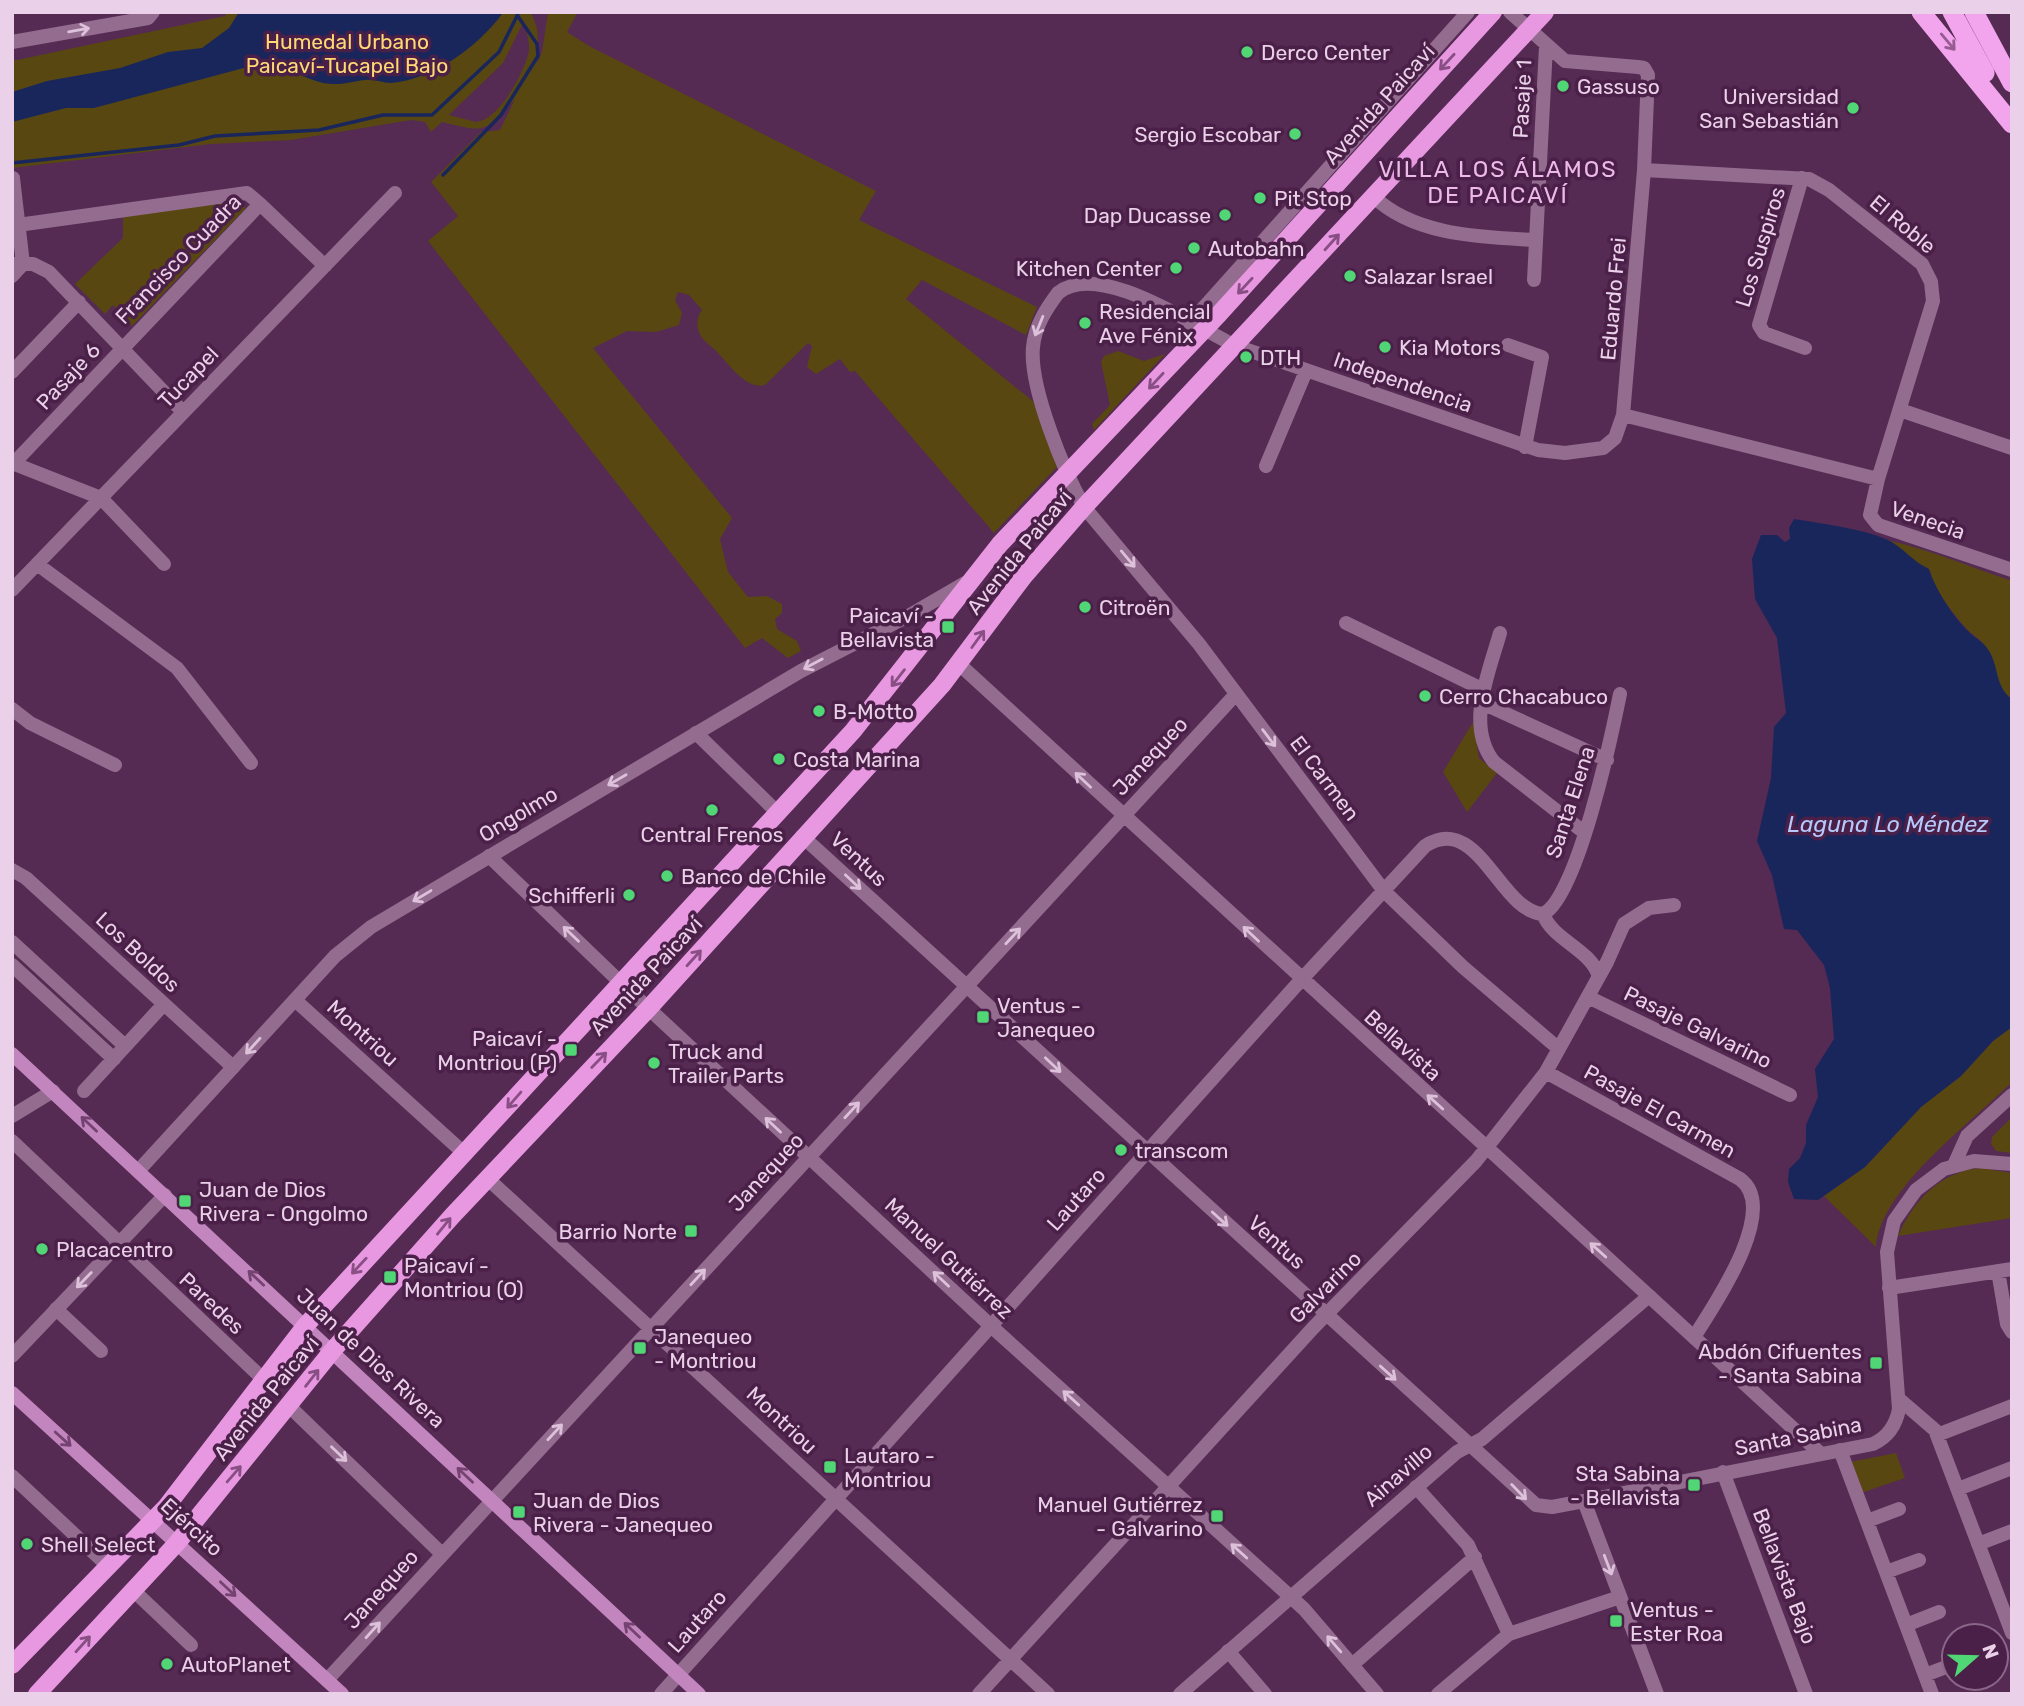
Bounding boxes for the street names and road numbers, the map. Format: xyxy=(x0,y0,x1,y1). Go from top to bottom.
street label: Avenida Paicaví xyxy=(1318,38,1440,169)
street label: Pasaje 1 xyxy=(1507,59,1537,139)
street label: Los Suspiros xyxy=(1730,184,1790,310)
street label: Francisco Cuadra xyxy=(110,189,246,329)
street label: El Roble xyxy=(1865,189,1941,259)
street label: Eduardo Frei xyxy=(1595,236,1631,362)
street label: Pasaje 6 xyxy=(31,337,105,415)
street label: Tucapel xyxy=(153,341,223,413)
street label: Independencia xyxy=(1330,347,1476,417)
street label: Avenida Paicaví xyxy=(961,484,1077,619)
street label: Venecia xyxy=(1887,496,1969,544)
street label: Janequeo xyxy=(1107,712,1193,800)
street label: El Carmen xyxy=(1285,731,1365,825)
street label: Santa Elena xyxy=(1540,743,1600,861)
street label: Ongolmo xyxy=(474,781,562,847)
street label: Ventus xyxy=(825,826,893,892)
street label: Los Boldos xyxy=(91,907,185,997)
street label: Avenida Paicaví xyxy=(585,911,708,1041)
street label: Pasaje Galvarino xyxy=(1620,980,1776,1074)
street label: Montriou xyxy=(322,995,404,1071)
street label: Bellavista xyxy=(1359,1004,1447,1086)
street label: Pasaje El Carmen xyxy=(1580,1059,1740,1163)
street label: Janequeo xyxy=(723,1128,809,1216)
street label: Lautaro xyxy=(1041,1163,1111,1235)
street label: Manuel Gutiérrez xyxy=(880,1192,1018,1324)
street label: Ventus xyxy=(1243,1210,1311,1274)
street label: Galvarino xyxy=(1284,1246,1366,1328)
street label: Paredes xyxy=(174,1267,250,1339)
street label: Juan de Dios Rivera xyxy=(292,1283,450,1433)
street label: Avenida Paicaví xyxy=(208,1330,324,1465)
street label: Montriou xyxy=(742,1381,822,1459)
street label: Santa Sabina xyxy=(1732,1411,1864,1461)
street label: Ainavillo xyxy=(1359,1439,1437,1511)
street label: Ejército xyxy=(156,1493,228,1561)
street label: Bellavista Bajo xyxy=(1748,1505,1822,1647)
street label: Janequeo xyxy=(339,1544,423,1634)
street label: Lautaro xyxy=(662,1585,732,1657)

